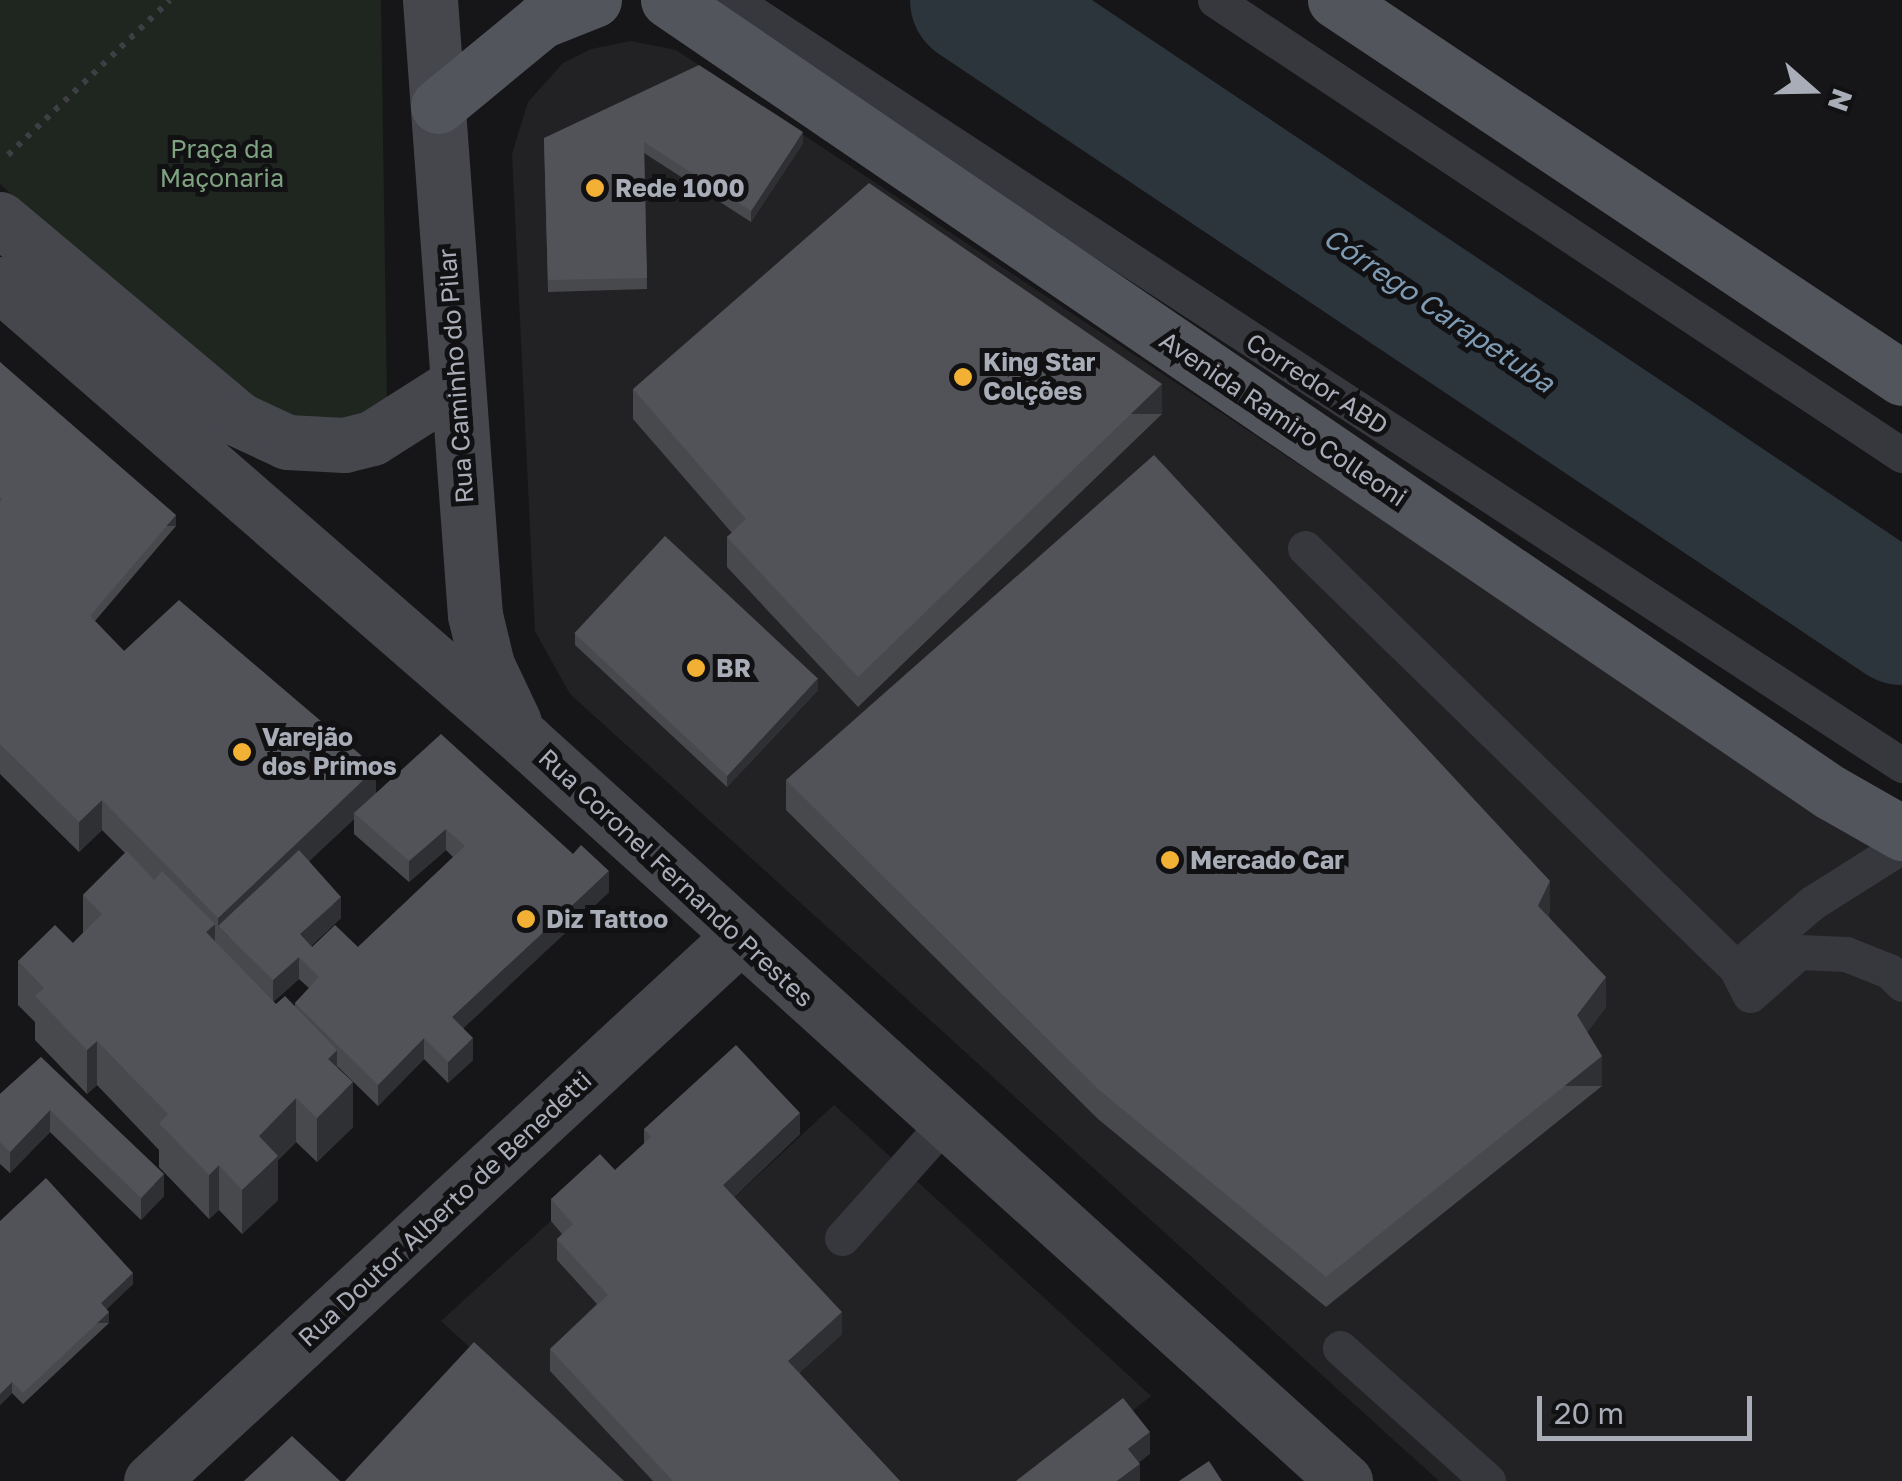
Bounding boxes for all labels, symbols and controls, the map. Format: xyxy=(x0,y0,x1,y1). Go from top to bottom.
north arrow xyxy=(1762,40,1862,140)
text: N xyxy=(1822,85,1860,116)
park label: Praça da Maçonaria xyxy=(160,135,284,194)
place label: Rede 1000 xyxy=(615,173,745,203)
marker: Rede 1000 xyxy=(584,177,606,199)
water label: Córrego Carapetuba xyxy=(1317,220,1561,400)
street label: Rua Caminho do Pilar xyxy=(432,248,480,504)
street label: Avenida Ramiro Colleoni xyxy=(1154,325,1412,513)
street label: Corredor ABD xyxy=(1240,327,1394,441)
place label: King Star Colções xyxy=(983,348,1095,407)
marker: King Star Colções xyxy=(952,366,974,388)
place label: BR xyxy=(716,653,751,683)
marker: BR xyxy=(685,657,707,679)
place label: Varejão dos Primos xyxy=(262,723,397,782)
marker: Varejão dos Primos xyxy=(231,741,253,763)
street label: Rua Coronel Fernando Prestes xyxy=(533,743,819,1013)
place label: Mercado Car xyxy=(1190,845,1344,875)
marker: Mercado Car xyxy=(1159,849,1181,871)
place label: Diz Tattoo xyxy=(546,904,668,934)
marker: Diz Tattoo xyxy=(515,908,537,930)
street label: Rua Doutor Alberto de Benedetti xyxy=(292,1065,598,1353)
scale bar xyxy=(1542,1376,1757,1438)
text: 20 m xyxy=(1554,1395,1624,1431)

